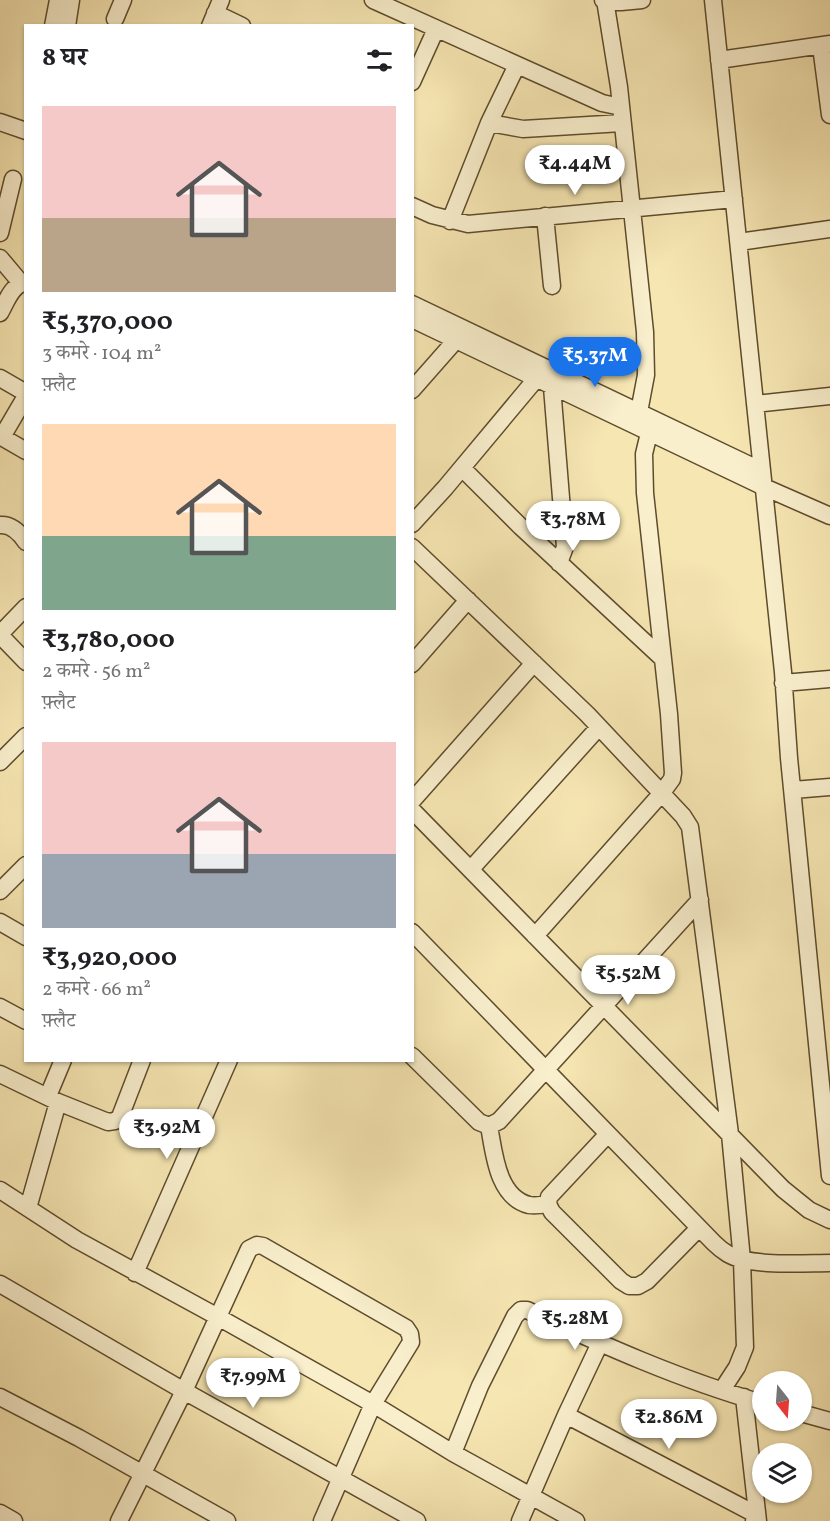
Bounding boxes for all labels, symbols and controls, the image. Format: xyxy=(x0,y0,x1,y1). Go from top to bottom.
text: 8 घर xyxy=(42,40,87,76)
icon: filters xyxy=(363,44,396,77)
icon: home xyxy=(165,145,273,253)
pin: ₹4.44M xyxy=(526,145,624,196)
text: ₹4.44M xyxy=(539,150,611,178)
text: ₹5,370,000 xyxy=(42,304,173,340)
pin: ₹5.37M xyxy=(546,337,644,388)
text: 3 कमरे · 104 m² xyxy=(42,340,161,368)
text: ₹5.37M xyxy=(562,342,628,370)
text: फ़्लैट xyxy=(42,372,75,400)
icon: home xyxy=(165,463,273,571)
pin: ₹3.78M xyxy=(524,501,622,552)
text: ₹3.78M xyxy=(540,506,606,534)
text: ₹3,780,000 xyxy=(42,622,175,658)
text: 2 कमरे · 56 m² xyxy=(42,658,150,686)
text: फ़्लैट xyxy=(42,690,75,718)
icon: home xyxy=(165,781,273,889)
text: ₹3,920,000 xyxy=(42,940,177,976)
pin: ₹5.52M xyxy=(579,955,677,1006)
text: ₹5.52M xyxy=(595,960,661,988)
text: 2 कमरे · 66 m² xyxy=(42,976,151,1004)
text: फ़्लैट xyxy=(42,1008,75,1036)
pin: ₹3.92M xyxy=(118,1109,216,1160)
text: ₹3.92M xyxy=(133,1114,201,1142)
pin: ₹5.28M xyxy=(526,1300,624,1351)
text: ₹5.28M xyxy=(541,1305,609,1333)
pin: ₹7.99M xyxy=(204,1358,302,1409)
text: ₹7.99M xyxy=(220,1363,286,1391)
north arrow xyxy=(752,1371,812,1431)
map controls xyxy=(752,1371,812,1503)
pin: ₹2.86M xyxy=(620,1399,718,1450)
text: ₹2.86M xyxy=(635,1404,703,1432)
button: layers xyxy=(752,1443,812,1503)

